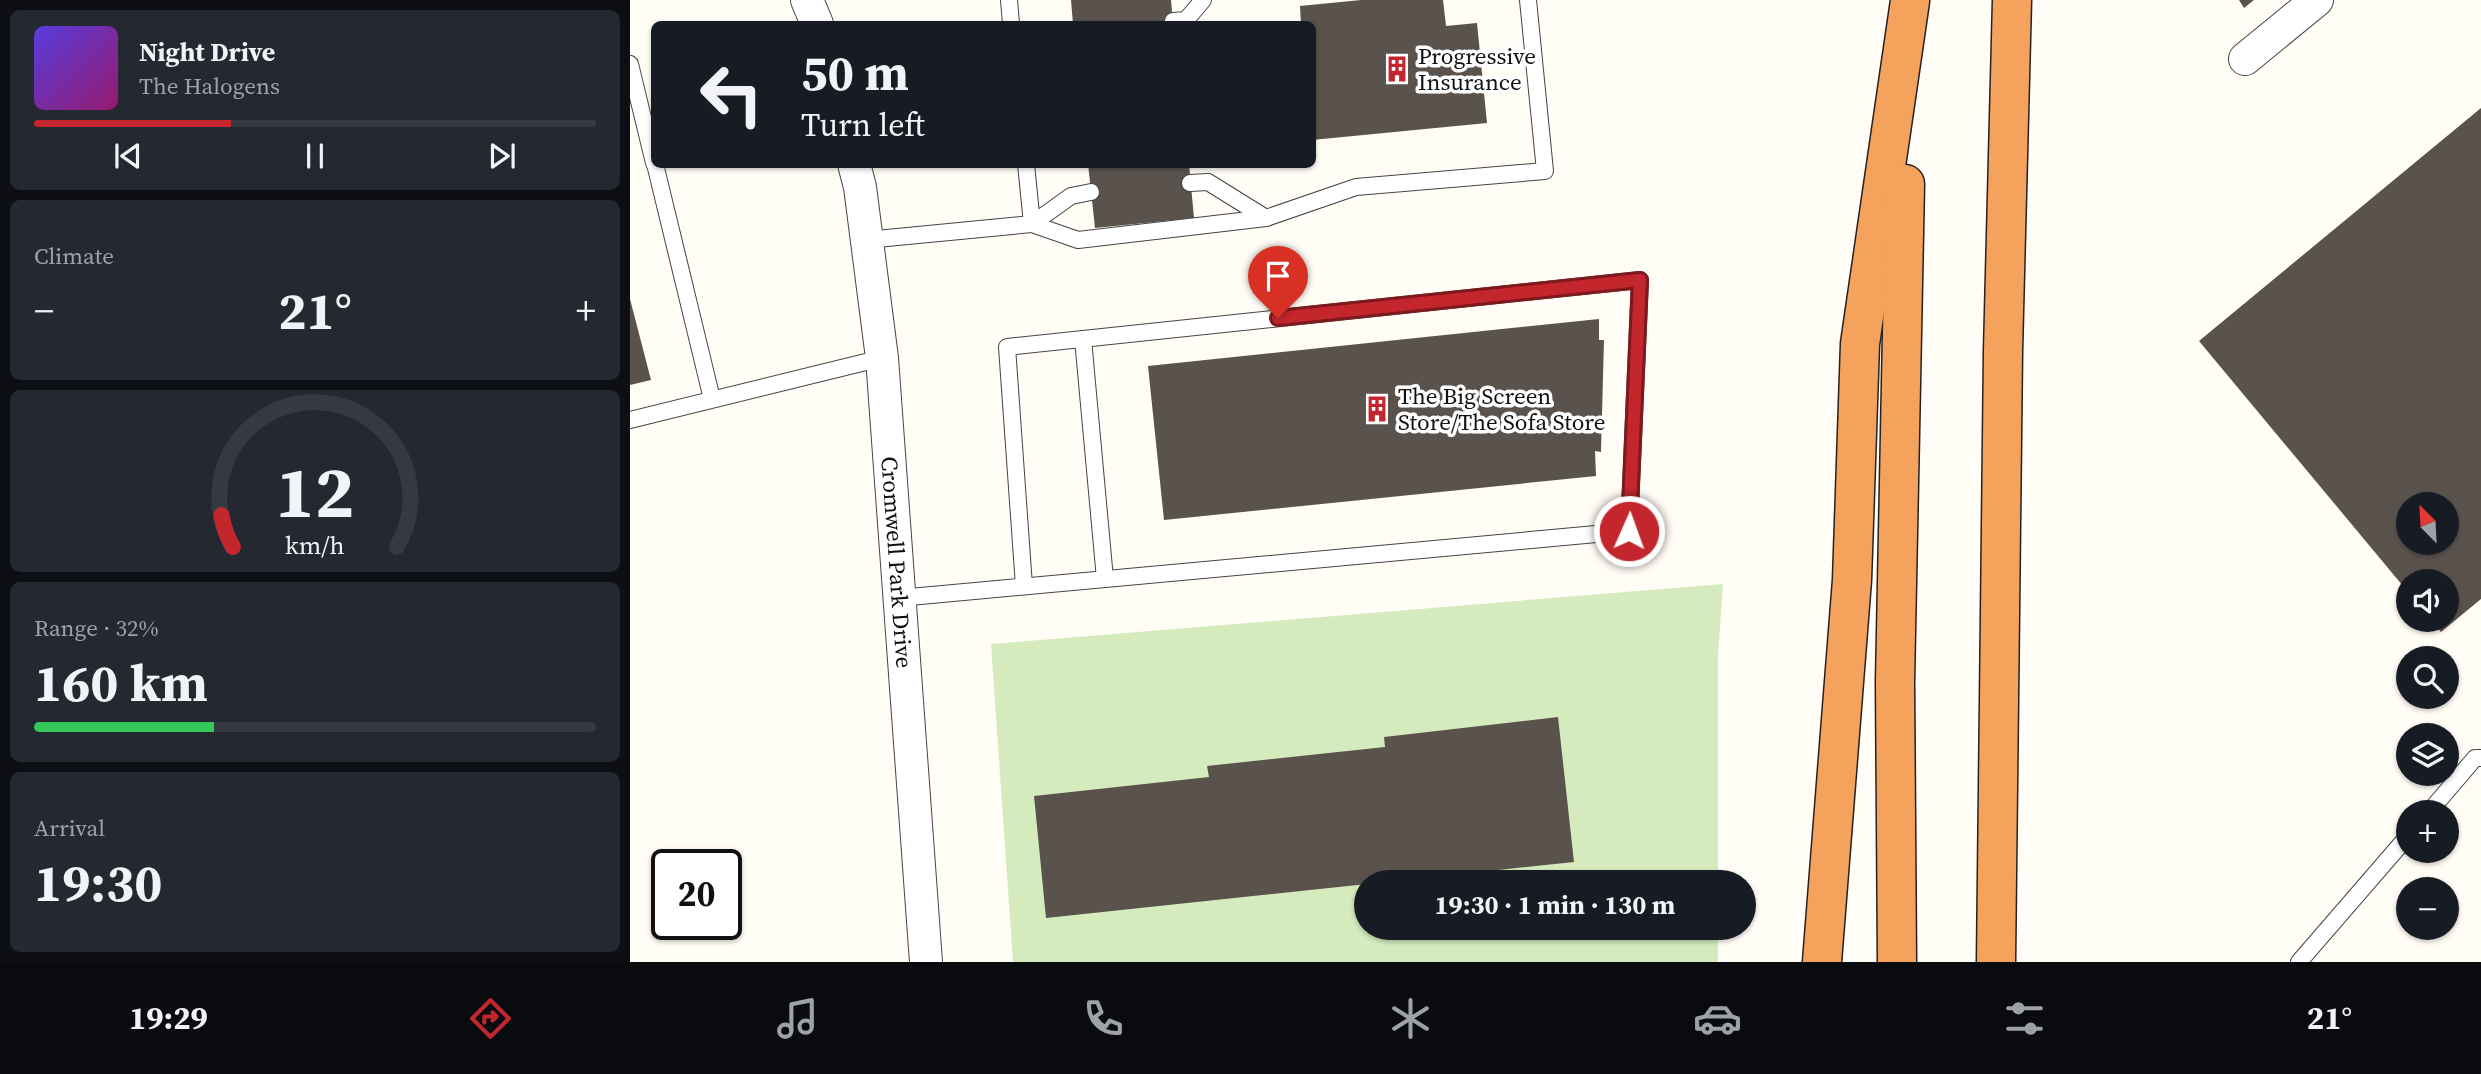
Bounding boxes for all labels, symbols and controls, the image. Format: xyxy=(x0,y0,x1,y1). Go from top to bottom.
text: Night Drive xyxy=(139,34,275,70)
text: 50 m xyxy=(801,39,909,106)
place label: Progressive Insurance xyxy=(1418,40,1536,98)
icon: left xyxy=(686,49,777,140)
building icon: Progressive Insurance xyxy=(1382,54,1412,84)
text: The Halogens xyxy=(139,70,280,102)
text: Turn left xyxy=(801,103,925,147)
icon: previous xyxy=(109,137,147,175)
icon: pause xyxy=(296,137,334,175)
icon: next xyxy=(483,137,521,175)
text: Climate xyxy=(34,240,114,272)
pin xyxy=(1248,246,1308,318)
icon: arrive xyxy=(1259,257,1297,295)
text: 21° xyxy=(278,275,352,346)
text: − xyxy=(34,285,54,337)
text: + xyxy=(576,285,596,337)
place label: The Big Screen Store/The Sofa Store xyxy=(1398,380,1606,438)
building icon: The Big Screen Store/The Sofa Store xyxy=(1362,394,1392,424)
text: 12 xyxy=(276,442,354,541)
street label: Cromwell Park Drive xyxy=(873,455,921,669)
north arrow xyxy=(2396,492,2459,555)
map controls xyxy=(2396,492,2459,940)
position arrow xyxy=(1592,494,1666,568)
text: km/h xyxy=(285,528,345,562)
button: sound xyxy=(2396,569,2459,632)
text: Range · 32% xyxy=(34,612,159,644)
button: search xyxy=(2396,646,2459,709)
text: 160 km xyxy=(34,647,208,718)
button: layers xyxy=(2396,723,2459,786)
button: + xyxy=(2396,800,2459,863)
text: Arrival xyxy=(34,812,105,844)
text: 19:30 xyxy=(34,847,162,918)
speed limit sign: 20 xyxy=(651,849,742,940)
button: − xyxy=(2396,877,2459,940)
text: 19:30 · 1 min · 130 m xyxy=(1435,887,1675,923)
icon: directions xyxy=(466,994,515,1043)
icon: music xyxy=(773,994,822,1043)
icon: phone xyxy=(1079,994,1128,1043)
icon: climate xyxy=(1386,994,1435,1043)
icon: car xyxy=(1693,994,1742,1043)
icon: filters xyxy=(2000,994,2049,1043)
text: 19:29 xyxy=(129,996,208,1040)
text: 21° xyxy=(2307,996,2352,1040)

